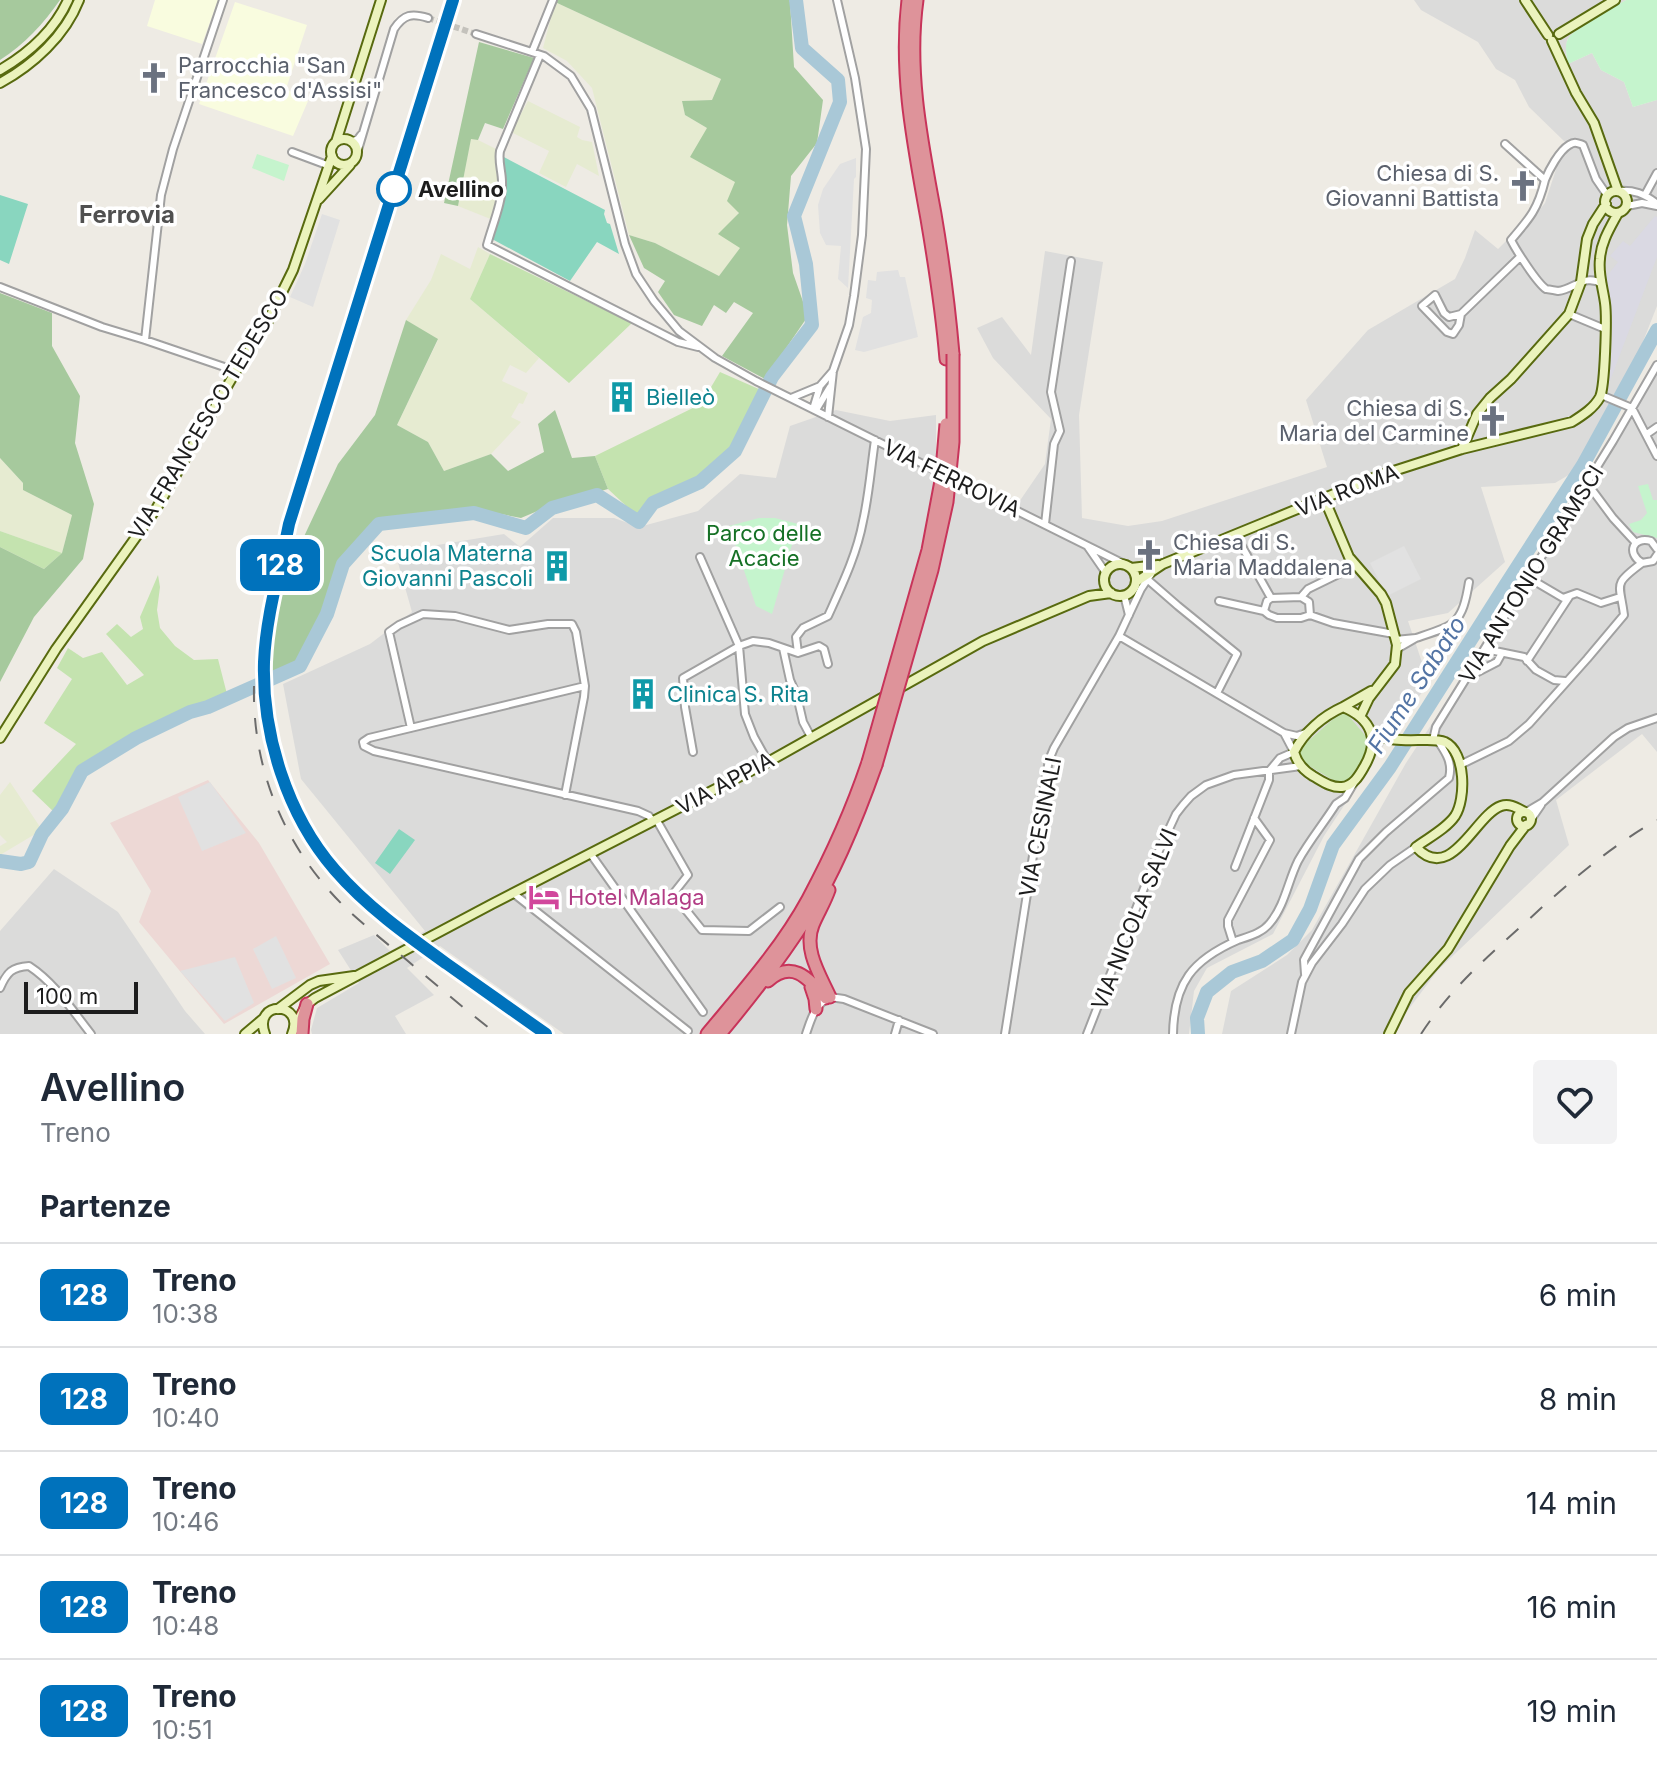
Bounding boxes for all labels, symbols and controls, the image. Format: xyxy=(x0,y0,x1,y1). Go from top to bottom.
place label: Parrocchia "San Francesco d'Assisi" xyxy=(178,52,382,103)
church icon: Parrocchia "San Francesco d'Assisi" xyxy=(137,61,171,95)
place label: Chiesa di S. Giovanni Battista xyxy=(1325,160,1499,211)
church icon: Chiesa di S. Giovanni Battista xyxy=(1506,169,1540,203)
marker: Avellino xyxy=(377,172,411,206)
place label: Avellino xyxy=(418,176,504,202)
district label: Ferrovia xyxy=(79,200,175,229)
street label: VIA FRANCESCO TEDESCO xyxy=(123,284,293,544)
building icon: Bielleò xyxy=(605,380,639,414)
place label: Bielleò xyxy=(646,384,715,410)
place label: Chiesa di S. Maria del Carmine xyxy=(1279,395,1469,446)
church icon: Chiesa di S. Maria del Carmine xyxy=(1476,404,1510,438)
street label: VIA FERROVIA xyxy=(879,434,1025,522)
street label: VIA ROMA xyxy=(1292,458,1402,522)
street label: VIA ANTONIO GRAMSCI xyxy=(1453,460,1609,688)
park label: Parco delle Acacie xyxy=(706,520,822,571)
place label: Chiesa di S. Maria Maddalena xyxy=(1173,529,1353,580)
church icon: Chiesa di S. Maria Maddalena xyxy=(1132,538,1166,572)
line badge: 128 xyxy=(234,539,326,591)
place label: Scuola Materna Giovanni Pascoli xyxy=(362,540,533,591)
text: 128 xyxy=(256,548,304,582)
building icon: Scuola Materna Giovanni Pascoli xyxy=(540,549,574,583)
water label: Fiume Sabato xyxy=(1362,611,1472,759)
building icon: Clinica S. Rita xyxy=(626,677,660,711)
place label: Clinica S. Rita xyxy=(667,681,809,707)
street label: VIA APPIA xyxy=(672,746,778,820)
street label: VIA CESINALI xyxy=(1014,755,1066,899)
street label: VIA NICOLA SALVI xyxy=(1086,825,1182,1013)
hotel icon: Hotel Malaga xyxy=(527,880,561,914)
place label: Hotel Malaga xyxy=(568,884,705,910)
scale bar xyxy=(24,978,138,1014)
text: 100 m xyxy=(36,983,98,1009)
button: heart xyxy=(1533,1060,1617,1144)
text: Avellino xyxy=(40,1064,185,1110)
text: Treno xyxy=(40,1117,111,1148)
text: Partenze xyxy=(40,1188,171,1224)
text: Treno xyxy=(152,1262,237,1298)
text: 6 min xyxy=(1539,1277,1617,1313)
text: 128 xyxy=(60,1278,108,1312)
text: 10:38 xyxy=(152,1298,219,1329)
text: Treno xyxy=(152,1366,237,1402)
text: 8 min xyxy=(1539,1381,1617,1417)
text: 128 xyxy=(60,1382,108,1416)
text: 10:40 xyxy=(152,1402,220,1433)
text: Treno xyxy=(152,1470,237,1506)
text: 14 min xyxy=(1526,1485,1617,1521)
text: 128 xyxy=(60,1486,108,1520)
text: 10:46 xyxy=(152,1506,219,1537)
text: Treno xyxy=(152,1574,237,1610)
text: 16 min xyxy=(1526,1589,1617,1625)
text: 128 xyxy=(60,1590,108,1624)
text: 10:48 xyxy=(152,1610,219,1641)
text: Treno xyxy=(152,1678,237,1714)
text: 19 min xyxy=(1526,1693,1617,1729)
text: 128 xyxy=(60,1694,108,1728)
text: 10:51 xyxy=(152,1714,213,1745)

